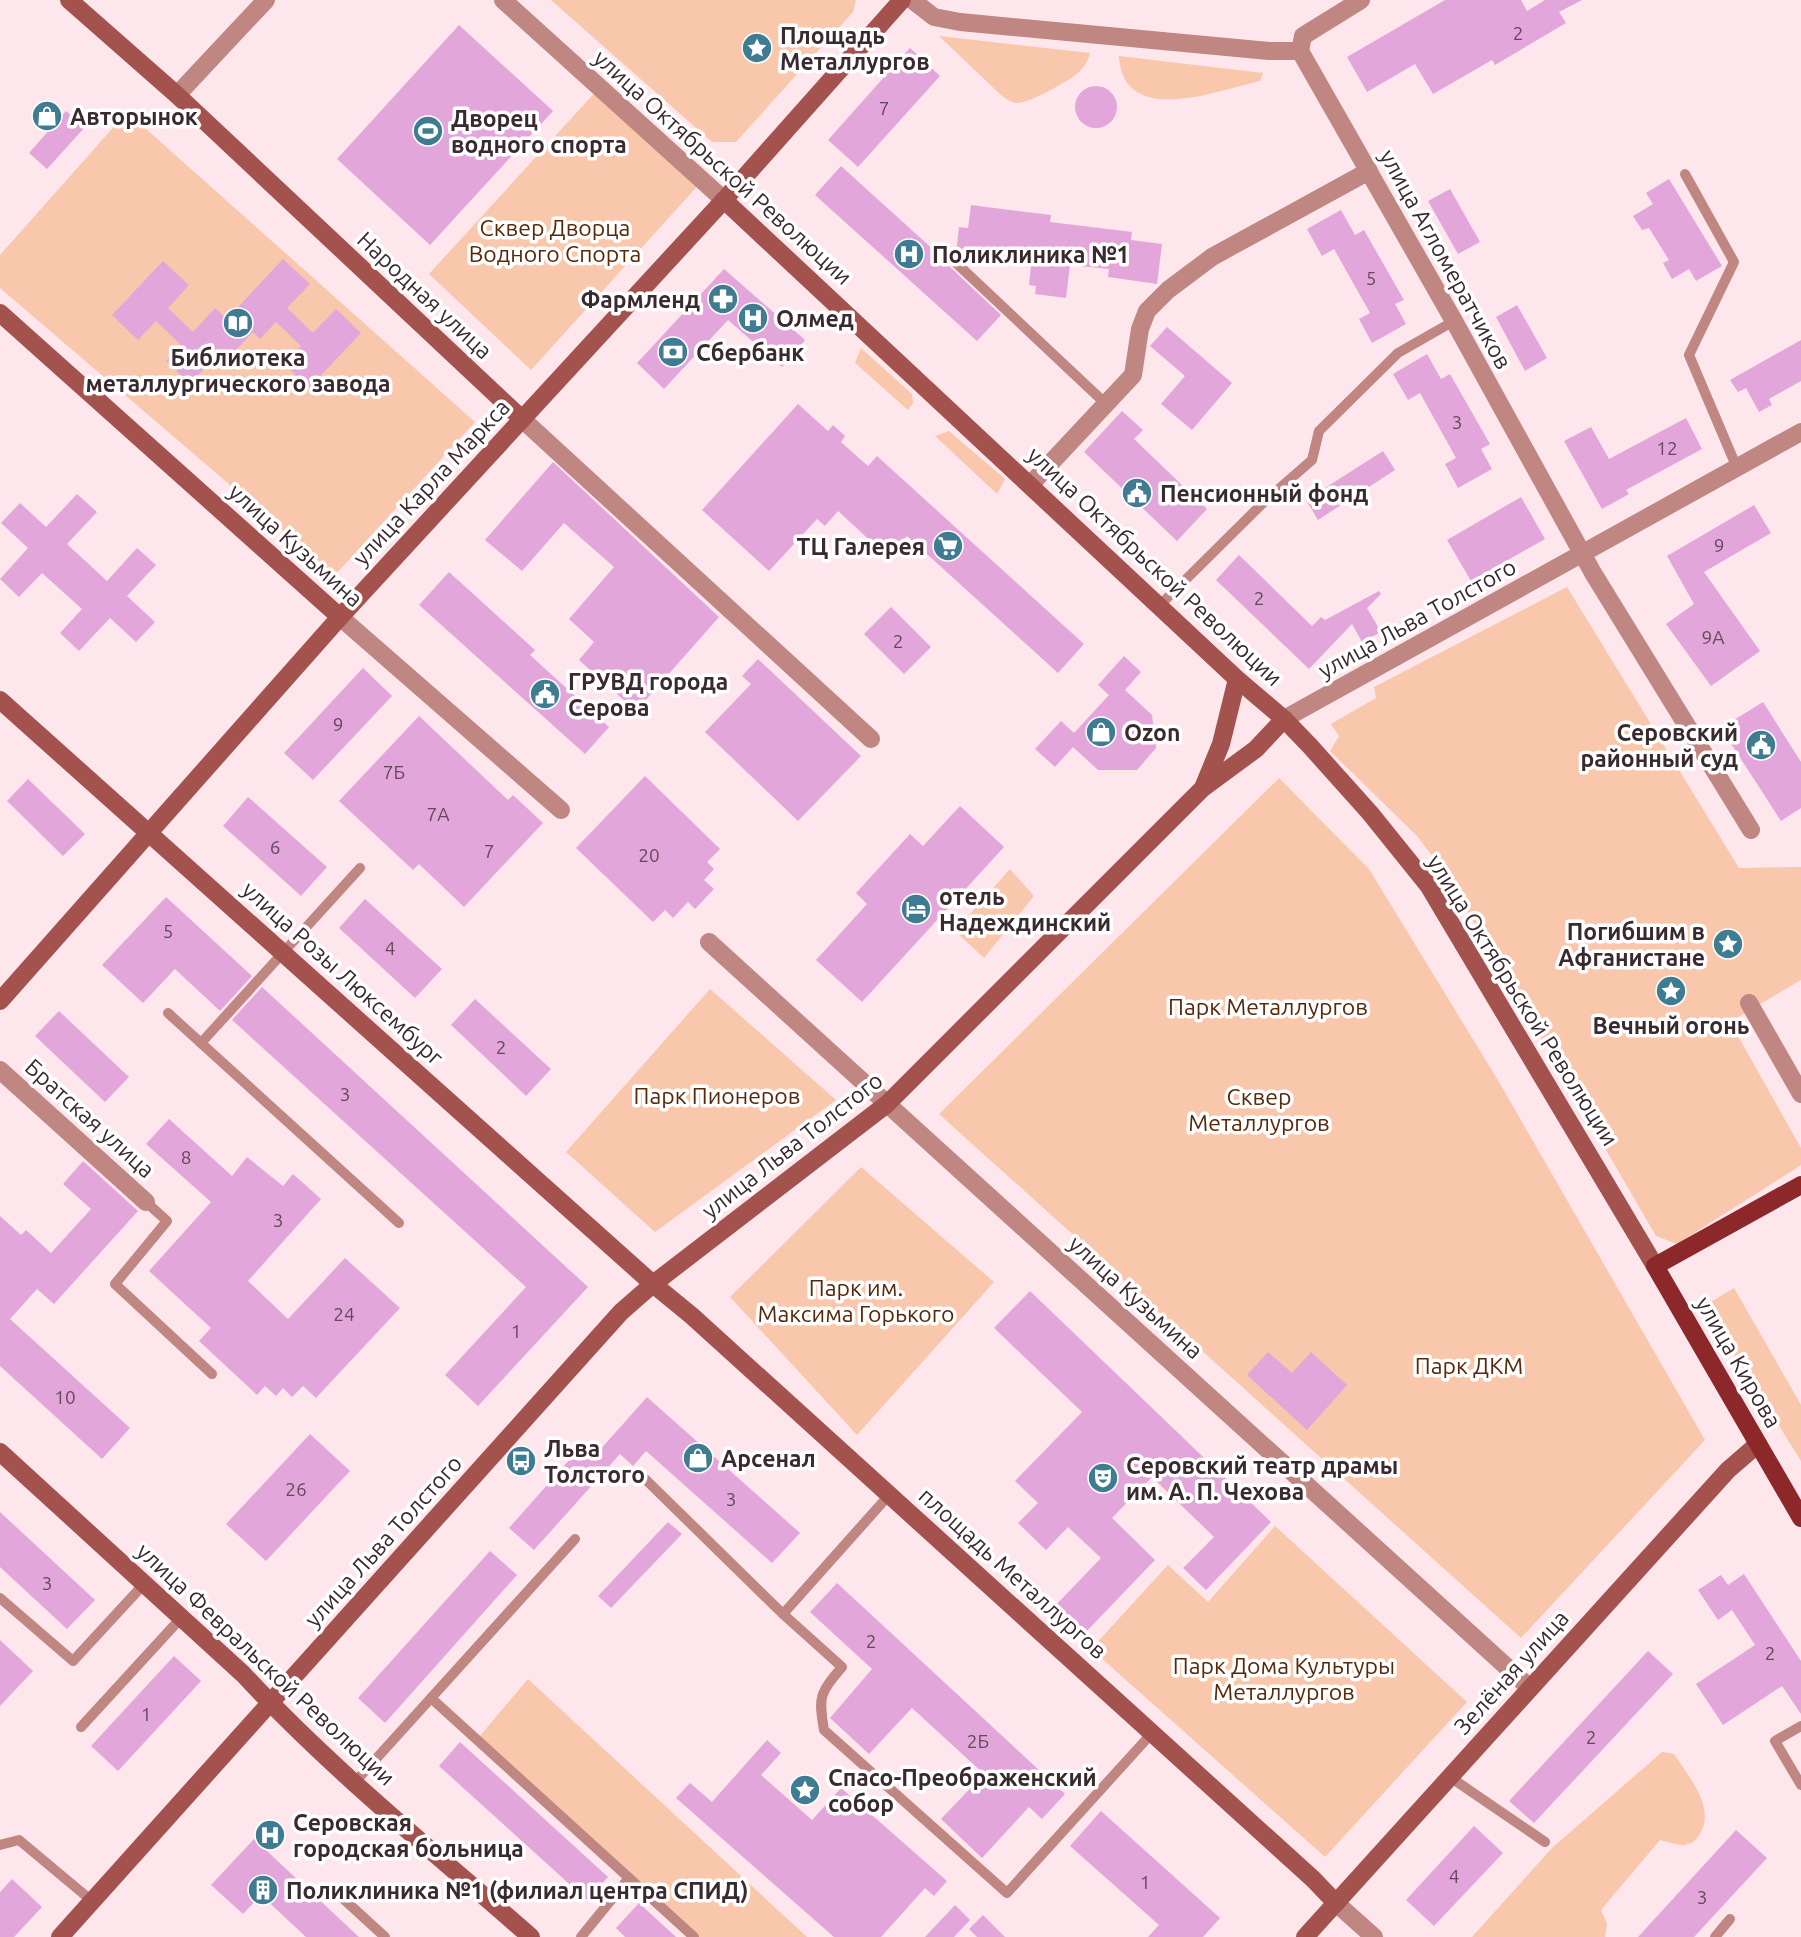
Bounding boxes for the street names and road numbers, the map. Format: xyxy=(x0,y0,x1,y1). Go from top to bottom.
street label: улица Октябрьской Революции xyxy=(589,45,857,289)
street label: улица Агломератчиков xyxy=(1375,145,1517,373)
street label: Народная улица xyxy=(353,226,497,364)
street label: улица Карла Маркса xyxy=(348,394,514,570)
street label: улица Октябрьской Революции xyxy=(1023,442,1287,690)
street label: улица Кузьмина xyxy=(224,479,368,611)
street label: улица Льва Толстого xyxy=(1314,553,1520,683)
street label: улица Октябрьской Революции xyxy=(1423,850,1623,1150)
street label: улица Розы Люксембург xyxy=(238,876,448,1070)
street label: Братская улица xyxy=(20,1054,160,1182)
street label: улица Льва Толстого xyxy=(697,1067,887,1223)
street label: улица Кузьмина xyxy=(1064,1231,1208,1363)
street label: улица Кирова xyxy=(1691,1292,1787,1432)
street label: улица Льва Толстого xyxy=(299,1450,467,1632)
street label: площадь Металлургов xyxy=(914,1482,1112,1664)
street label: улица Февральской Революции xyxy=(132,1538,400,1790)
street label: Зелёная улица xyxy=(1449,1605,1573,1739)

